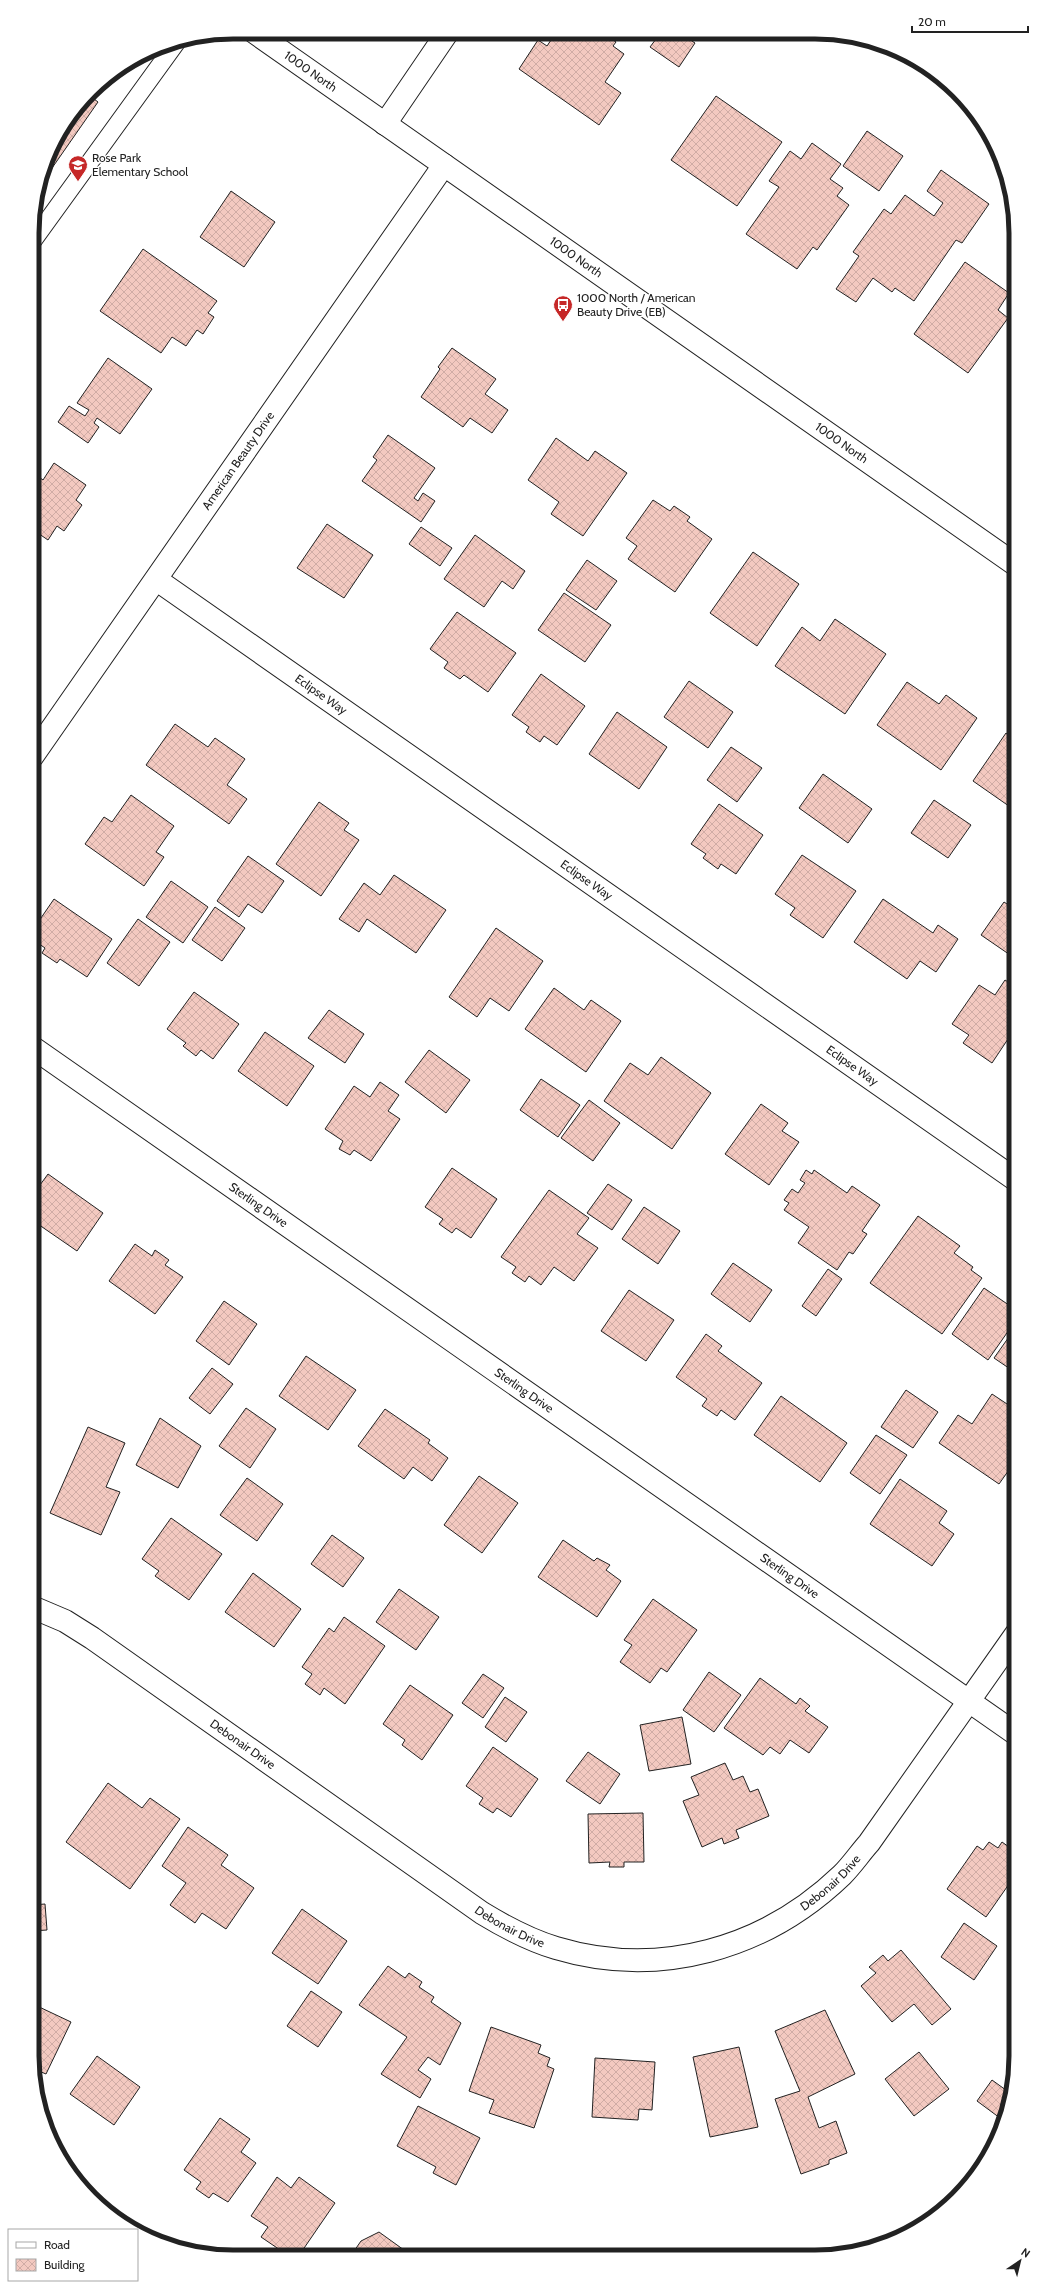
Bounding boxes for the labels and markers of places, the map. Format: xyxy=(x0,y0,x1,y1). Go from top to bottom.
place label: Rose Park Elementary School xyxy=(92,150,188,179)
school or university icon: Rose Park Elementary School xyxy=(67,154,89,182)
place label: 1000 North / American Beauty Drive (EB) xyxy=(577,290,696,319)
bus stop icon: 1000 North / American Beauty Drive (EB) xyxy=(552,294,574,322)

